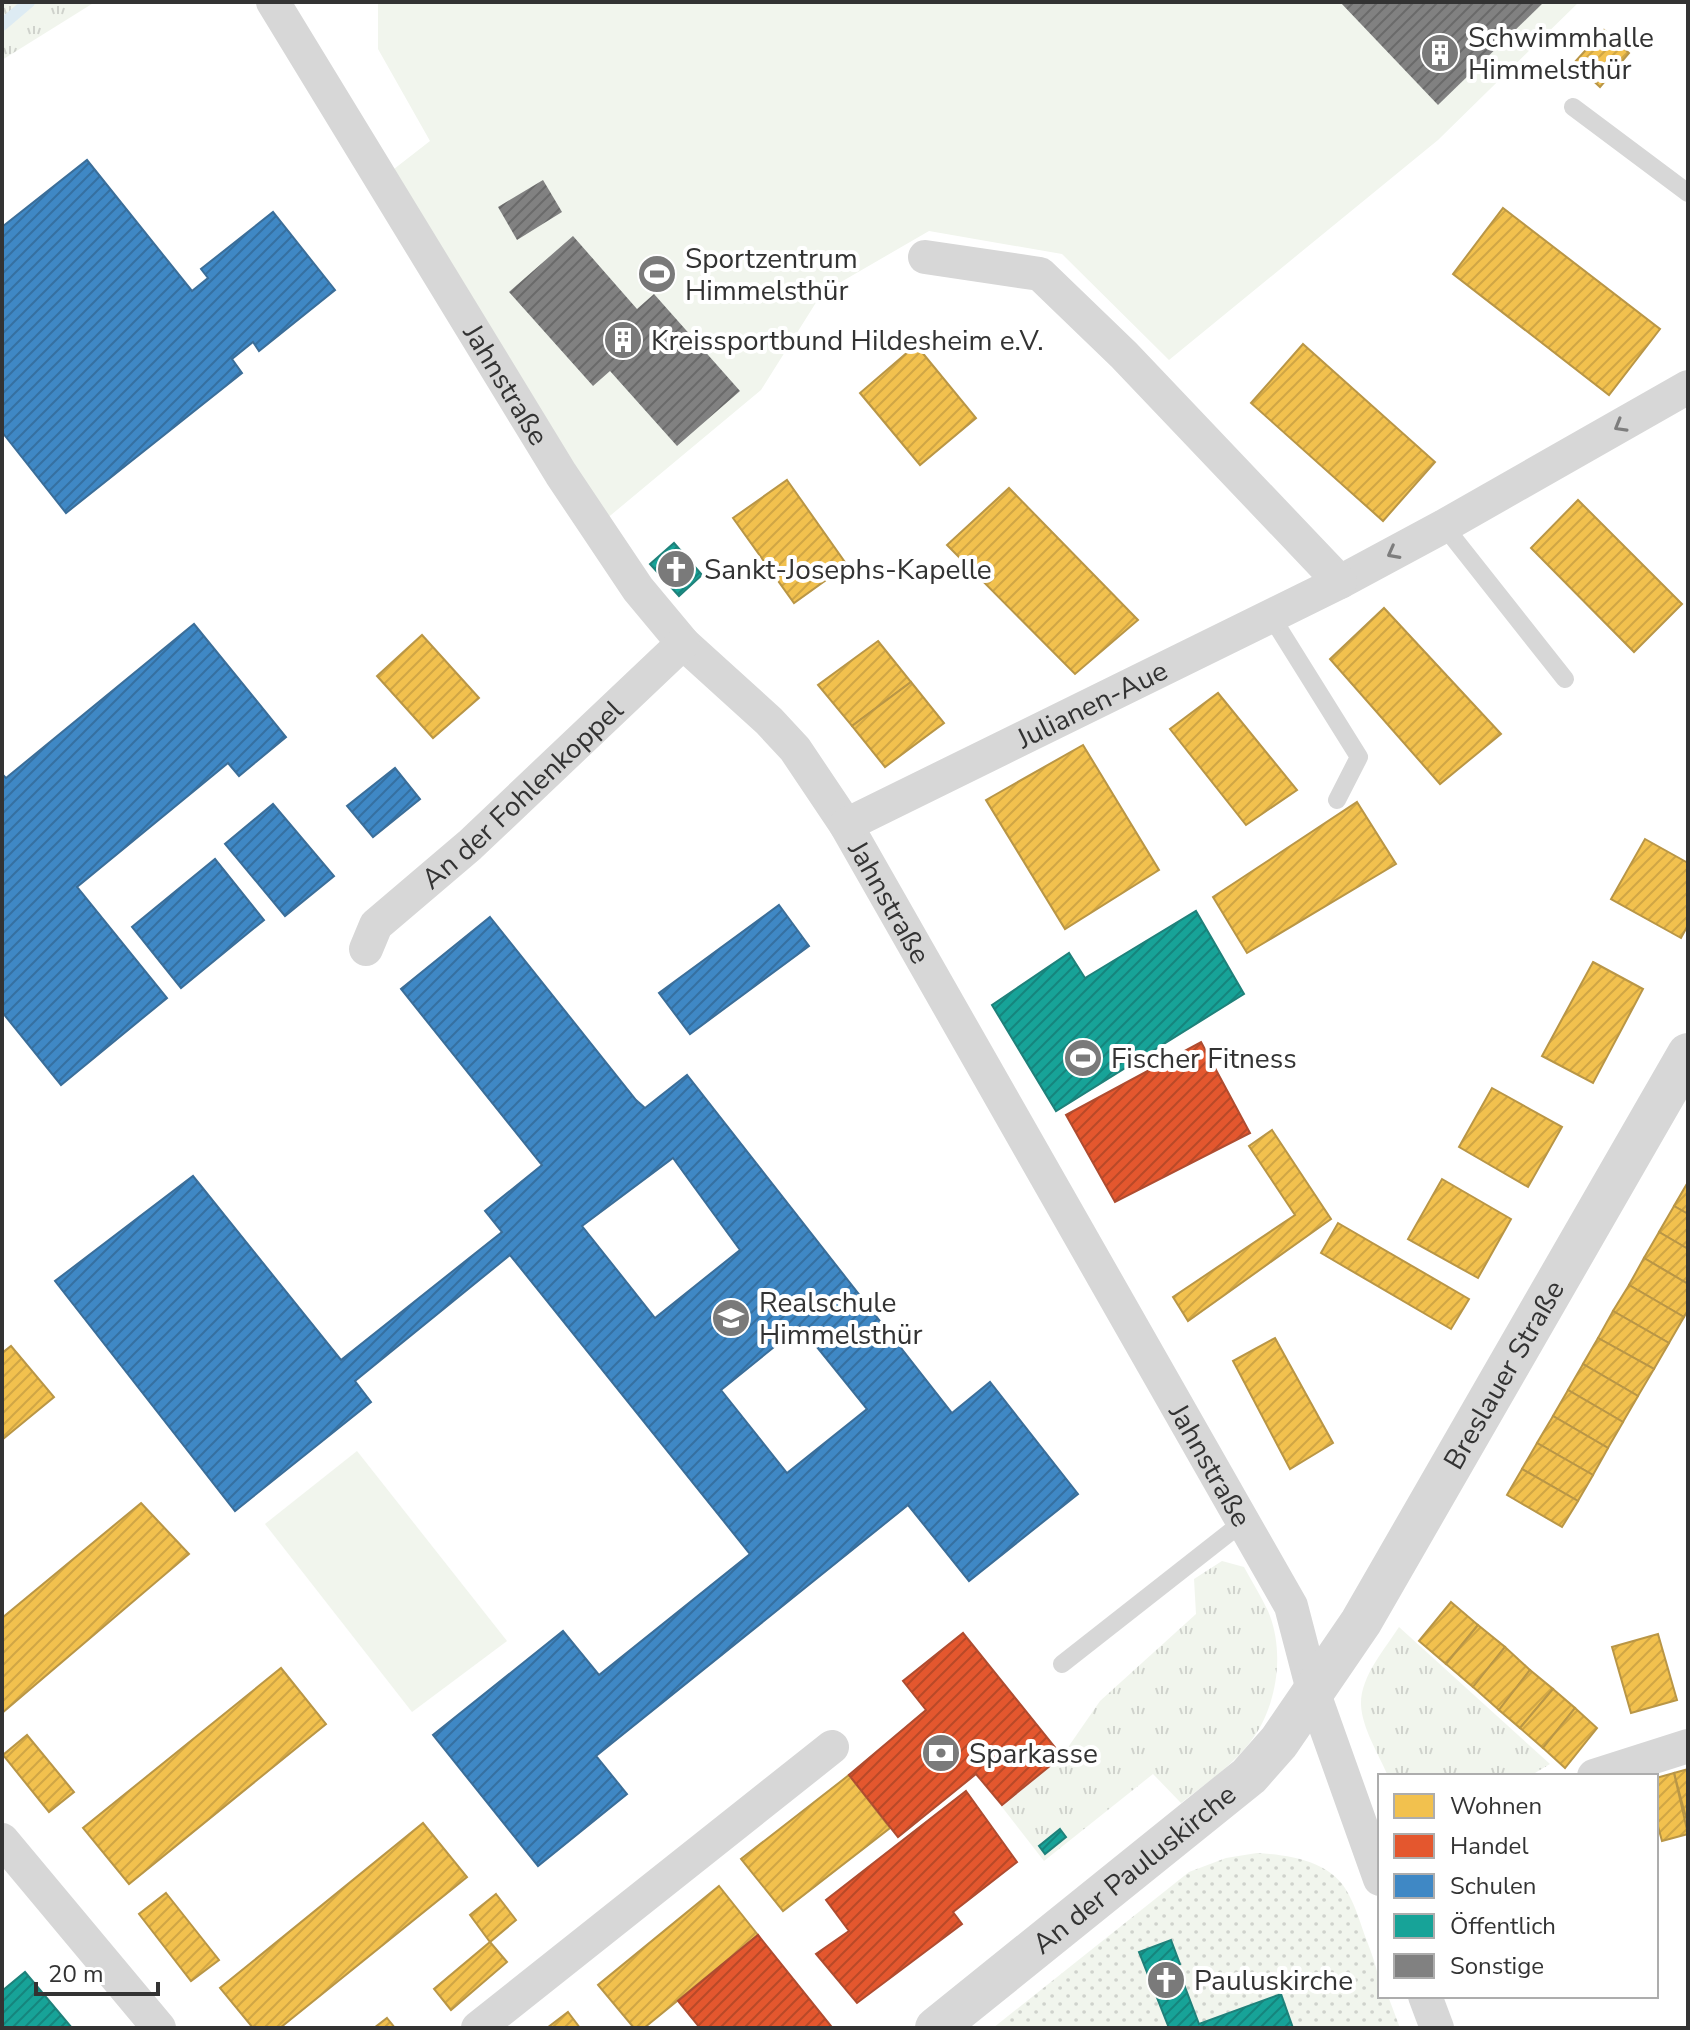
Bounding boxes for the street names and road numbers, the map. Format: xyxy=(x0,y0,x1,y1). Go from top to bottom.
street label: Jahnstraße xyxy=(453,316,557,453)
street label: Julianen-Aue xyxy=(1010,652,1174,759)
street label: An der Fohlenkoppel xyxy=(414,691,632,898)
street label: Jahnstraße xyxy=(838,833,939,971)
street label: Breslauer Straße xyxy=(1435,1274,1574,1476)
street label: Jahnstraße xyxy=(1159,1396,1260,1534)
street label: An der Pauluskirche xyxy=(1025,1776,1244,1963)

